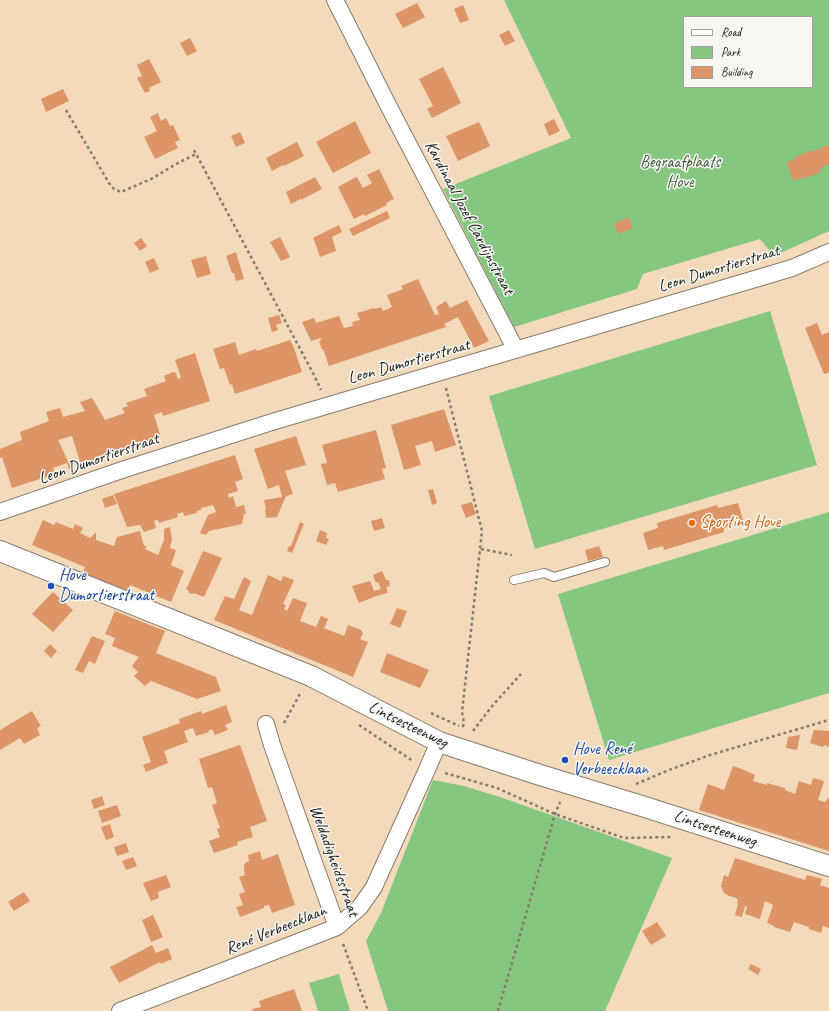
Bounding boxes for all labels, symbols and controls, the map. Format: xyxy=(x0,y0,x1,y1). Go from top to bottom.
legend xyxy=(683,16,813,88)
text: Road xyxy=(721,24,741,40)
text: Park xyxy=(721,44,740,60)
text: Building xyxy=(721,64,753,80)
street label: Kardinaal Jozef Cardijnstraat xyxy=(420,138,518,298)
park label: Begraafplaats Hove xyxy=(640,153,720,193)
street label: Leon Dumortierstraat xyxy=(656,241,782,297)
street label: Leon Dumortierstraat xyxy=(346,335,472,389)
street label: Leon Dumortierstraat xyxy=(36,429,162,489)
place label: Sporting Hove xyxy=(700,513,780,533)
marker: Sporting Hove xyxy=(687,518,697,528)
place label: Hove Dumortierstraat xyxy=(59,566,154,606)
marker: Hove Dumortierstraat xyxy=(46,581,56,591)
street label: Lintsesteenweg xyxy=(365,697,451,753)
place label: Hove René Verbeecklaan xyxy=(573,740,648,780)
marker: Hove René Verbeecklaan xyxy=(560,755,570,765)
street label: Weldadigheidsstraat xyxy=(304,803,364,919)
street label: Lintsesteenweg xyxy=(671,806,759,852)
street label: René Verbeecklaan xyxy=(223,901,329,959)

